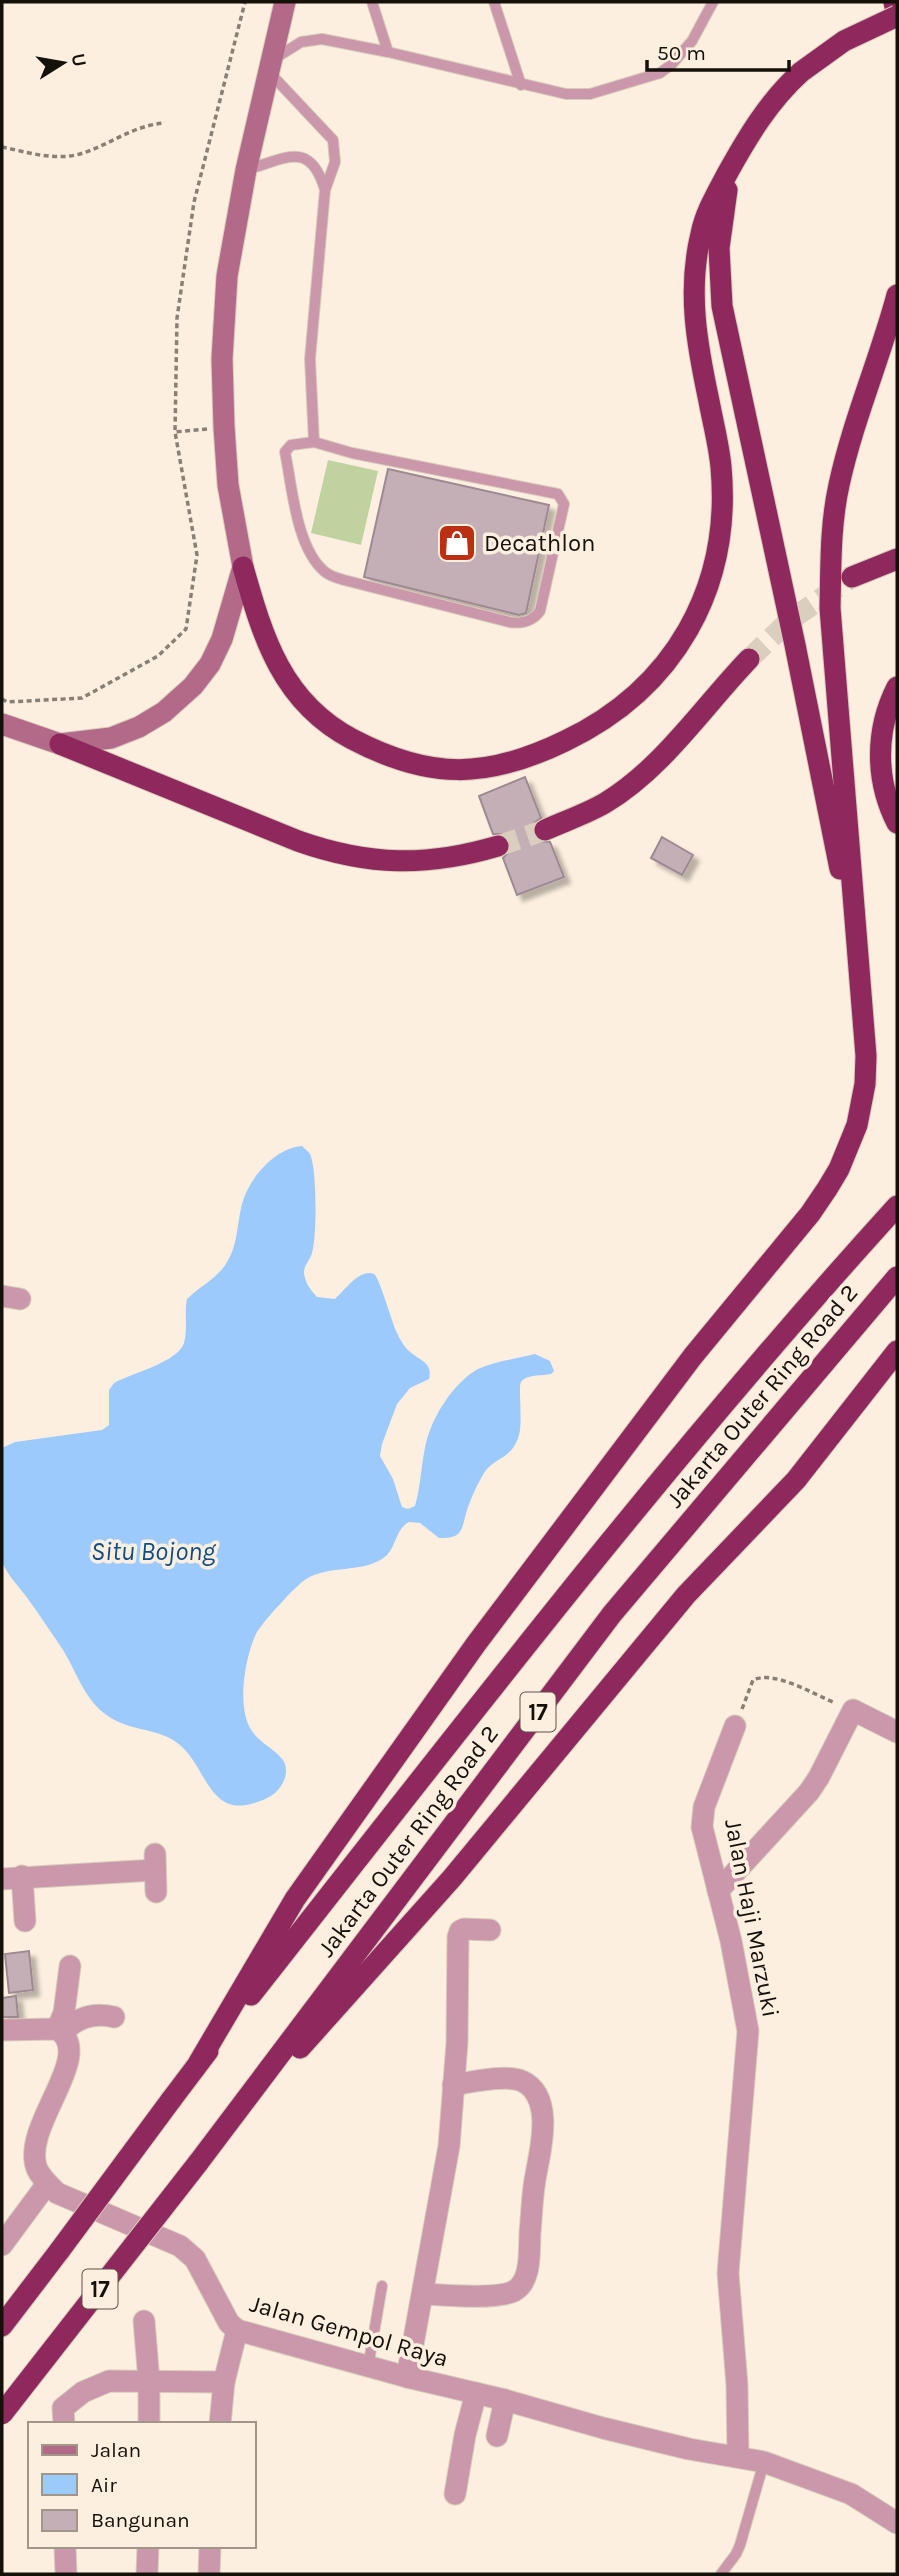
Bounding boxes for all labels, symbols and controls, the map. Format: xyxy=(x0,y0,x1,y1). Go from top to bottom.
north arrow xyxy=(28,28,98,98)
scale bar xyxy=(647,28,789,72)
text: 50 m xyxy=(657,41,706,65)
text: U xyxy=(67,51,91,68)
shop icon: Decathlon xyxy=(436,522,478,564)
place label: Decathlon xyxy=(484,529,596,557)
street label: Jakarta Outer Ring Road 2 xyxy=(661,1279,863,1513)
water label: Situ Bojong xyxy=(91,1536,217,1567)
road number: 17 xyxy=(520,1693,556,1732)
street label: Jakarta Outer Ring Road 2 xyxy=(312,1720,504,1962)
street label: Jalan Haji Marzuki xyxy=(719,1816,785,2020)
road number: 17 xyxy=(82,2270,118,2308)
street label: Jalan Gempol Raya xyxy=(247,2289,451,2373)
legend xyxy=(28,2422,256,2548)
text: Jalan xyxy=(91,2438,141,2462)
text: Air xyxy=(91,2473,117,2497)
text: Bangunan xyxy=(91,2508,190,2532)

